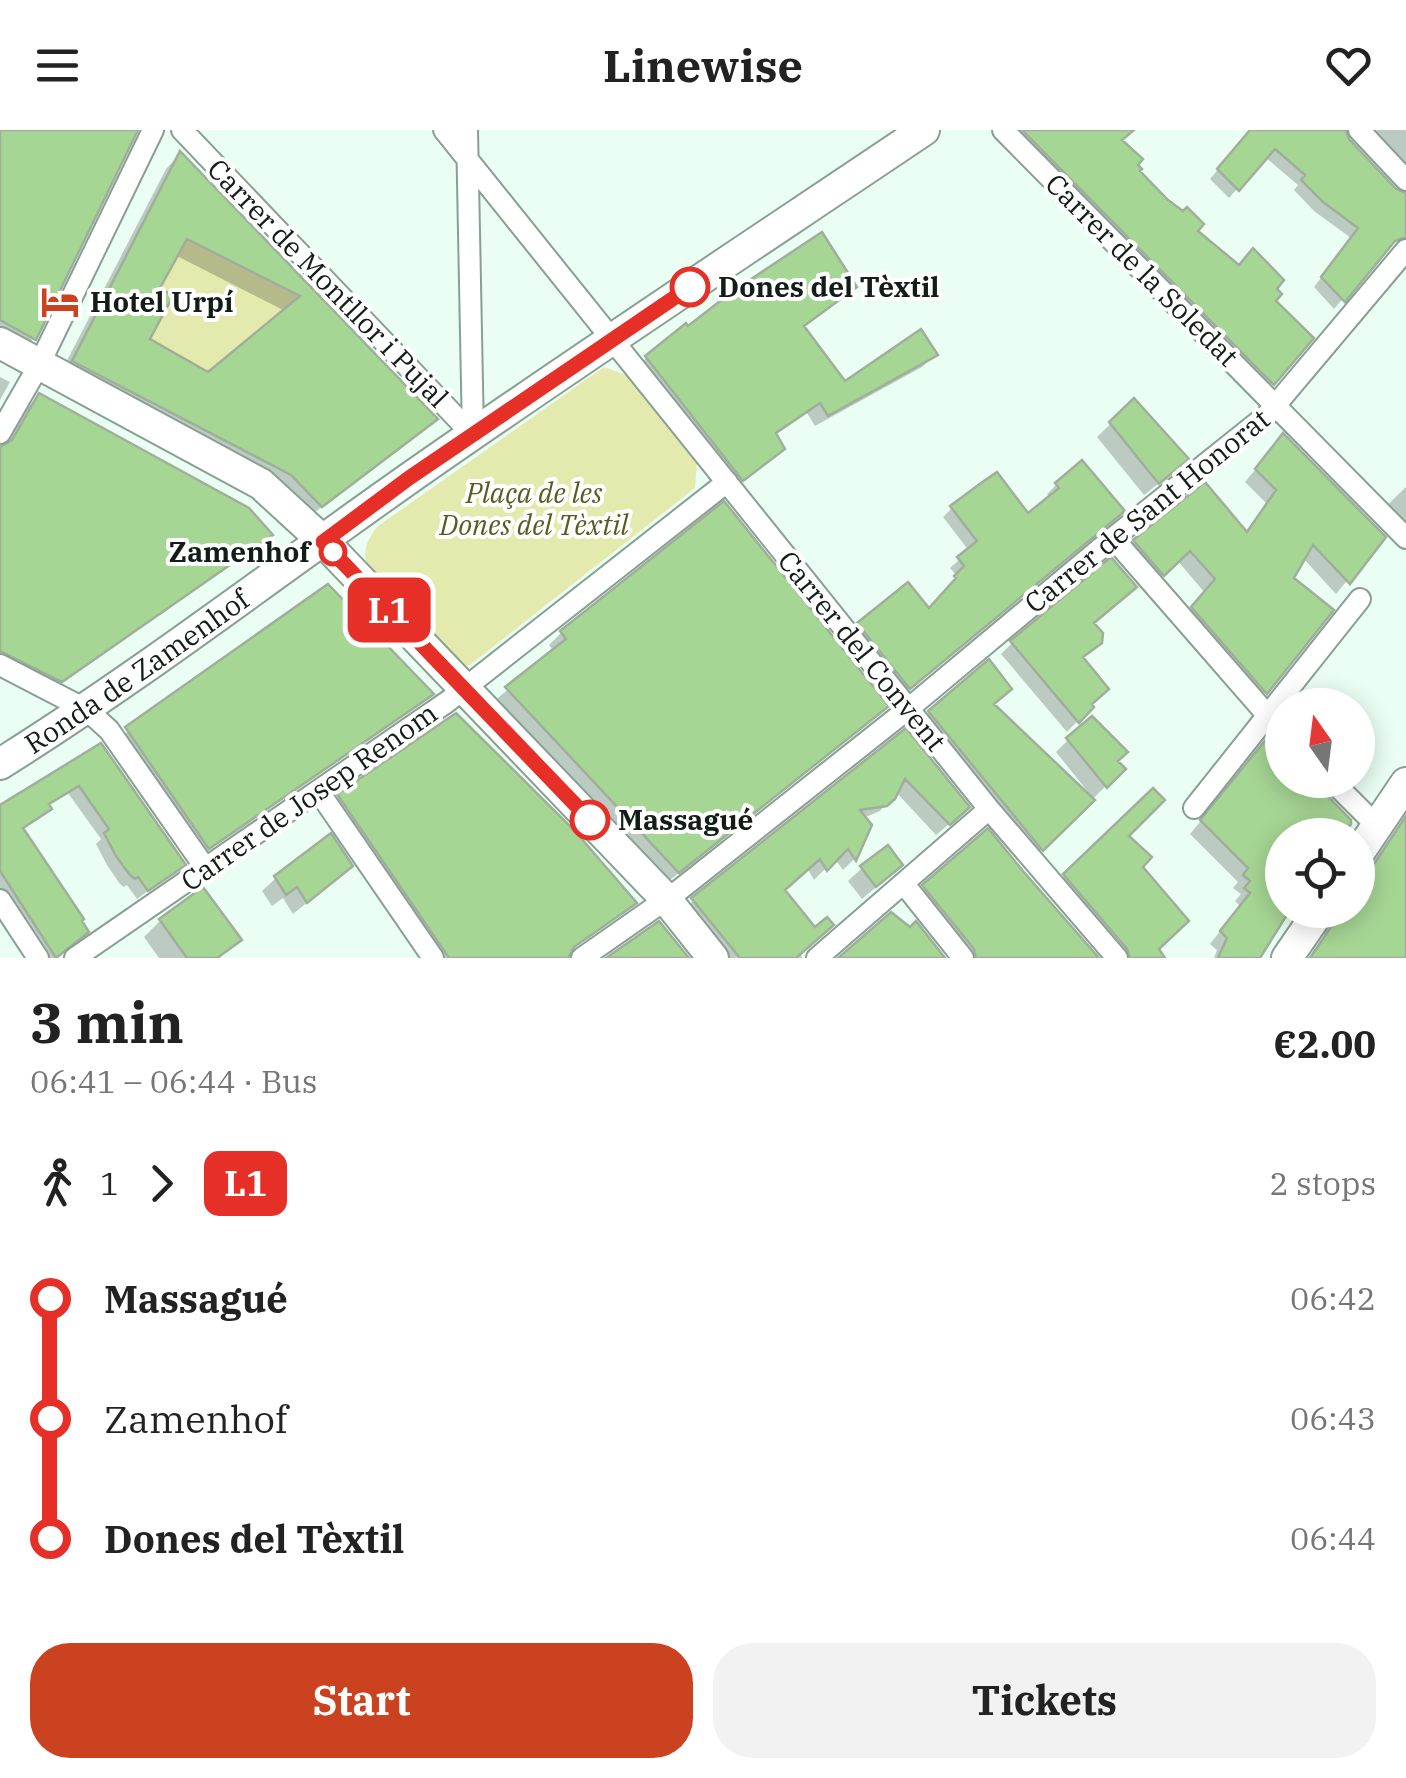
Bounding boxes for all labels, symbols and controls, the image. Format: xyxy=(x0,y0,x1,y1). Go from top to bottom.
text: Linewise xyxy=(603,36,803,94)
icon: menu xyxy=(30,38,85,93)
icon: heart xyxy=(1321,38,1376,93)
street label: Carrer de Montllor i Pujal xyxy=(200,150,457,415)
street label: Carrer de la Soledat xyxy=(1038,165,1247,374)
marker: Dones del Tèxtil xyxy=(671,268,709,306)
place label: Dones del Tèxtil xyxy=(718,268,939,305)
hotel icon: Hotel Urpí xyxy=(39,281,81,323)
place label: Hotel Urpí xyxy=(90,283,234,320)
street label: Carrer de Sant Honorat xyxy=(1016,400,1277,621)
park label: Plaça de les Dones del Tèxtil xyxy=(439,474,630,543)
place label: Zamenhof xyxy=(169,533,312,570)
marker: Zamenhof xyxy=(320,539,346,565)
street label: Carrer del Convent xyxy=(770,543,955,759)
line badge: L1 xyxy=(344,578,434,642)
street label: Ronda de Zamenhof xyxy=(17,579,258,762)
text: L1 xyxy=(368,587,410,633)
north arrow xyxy=(1265,688,1375,798)
map controls xyxy=(1265,688,1375,928)
street label: Carrer de Josep Renom xyxy=(173,694,444,899)
marker: Massagué xyxy=(571,801,609,839)
place label: Massagué xyxy=(618,801,753,838)
button: locate xyxy=(1265,818,1375,928)
text: 3 min xyxy=(30,987,184,1058)
text: €2.00 xyxy=(1273,1019,1376,1068)
text: 06:41 – 06:44 · Bus xyxy=(30,1060,317,1102)
icon: walk xyxy=(30,1156,85,1211)
icon: forward xyxy=(134,1156,189,1211)
text: L1 xyxy=(224,1160,267,1206)
text: 1 xyxy=(100,1162,119,1204)
text: 2 stops xyxy=(1269,1162,1376,1204)
text: Massagué xyxy=(104,1274,288,1323)
text: 06:42 xyxy=(1290,1277,1376,1319)
text: Zamenhof xyxy=(104,1394,288,1443)
text: 06:43 xyxy=(1290,1397,1376,1439)
text: Dones del Tèxtil xyxy=(104,1514,404,1563)
text: 06:44 xyxy=(1290,1517,1376,1559)
button: Start xyxy=(30,1643,693,1758)
button: Tickets xyxy=(713,1643,1376,1758)

